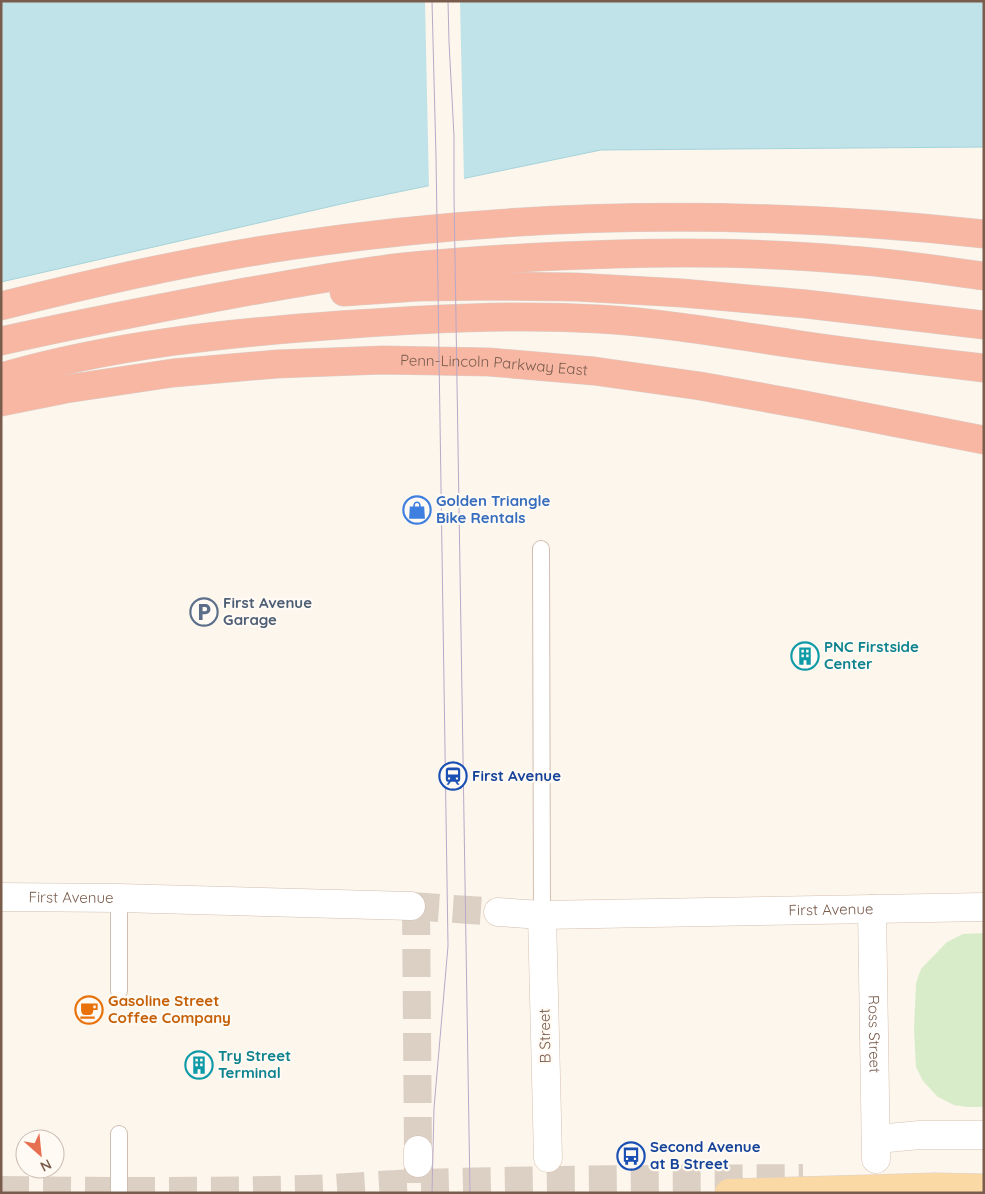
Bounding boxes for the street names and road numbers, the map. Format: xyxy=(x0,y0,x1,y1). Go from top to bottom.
street label: Penn-Lincoln Parkway East xyxy=(400,350,589,379)
street label: First Avenue xyxy=(28,887,114,907)
street label: First Avenue xyxy=(788,899,874,920)
street label: Ross Street xyxy=(864,995,885,1073)
street label: B Street xyxy=(535,1008,554,1064)

